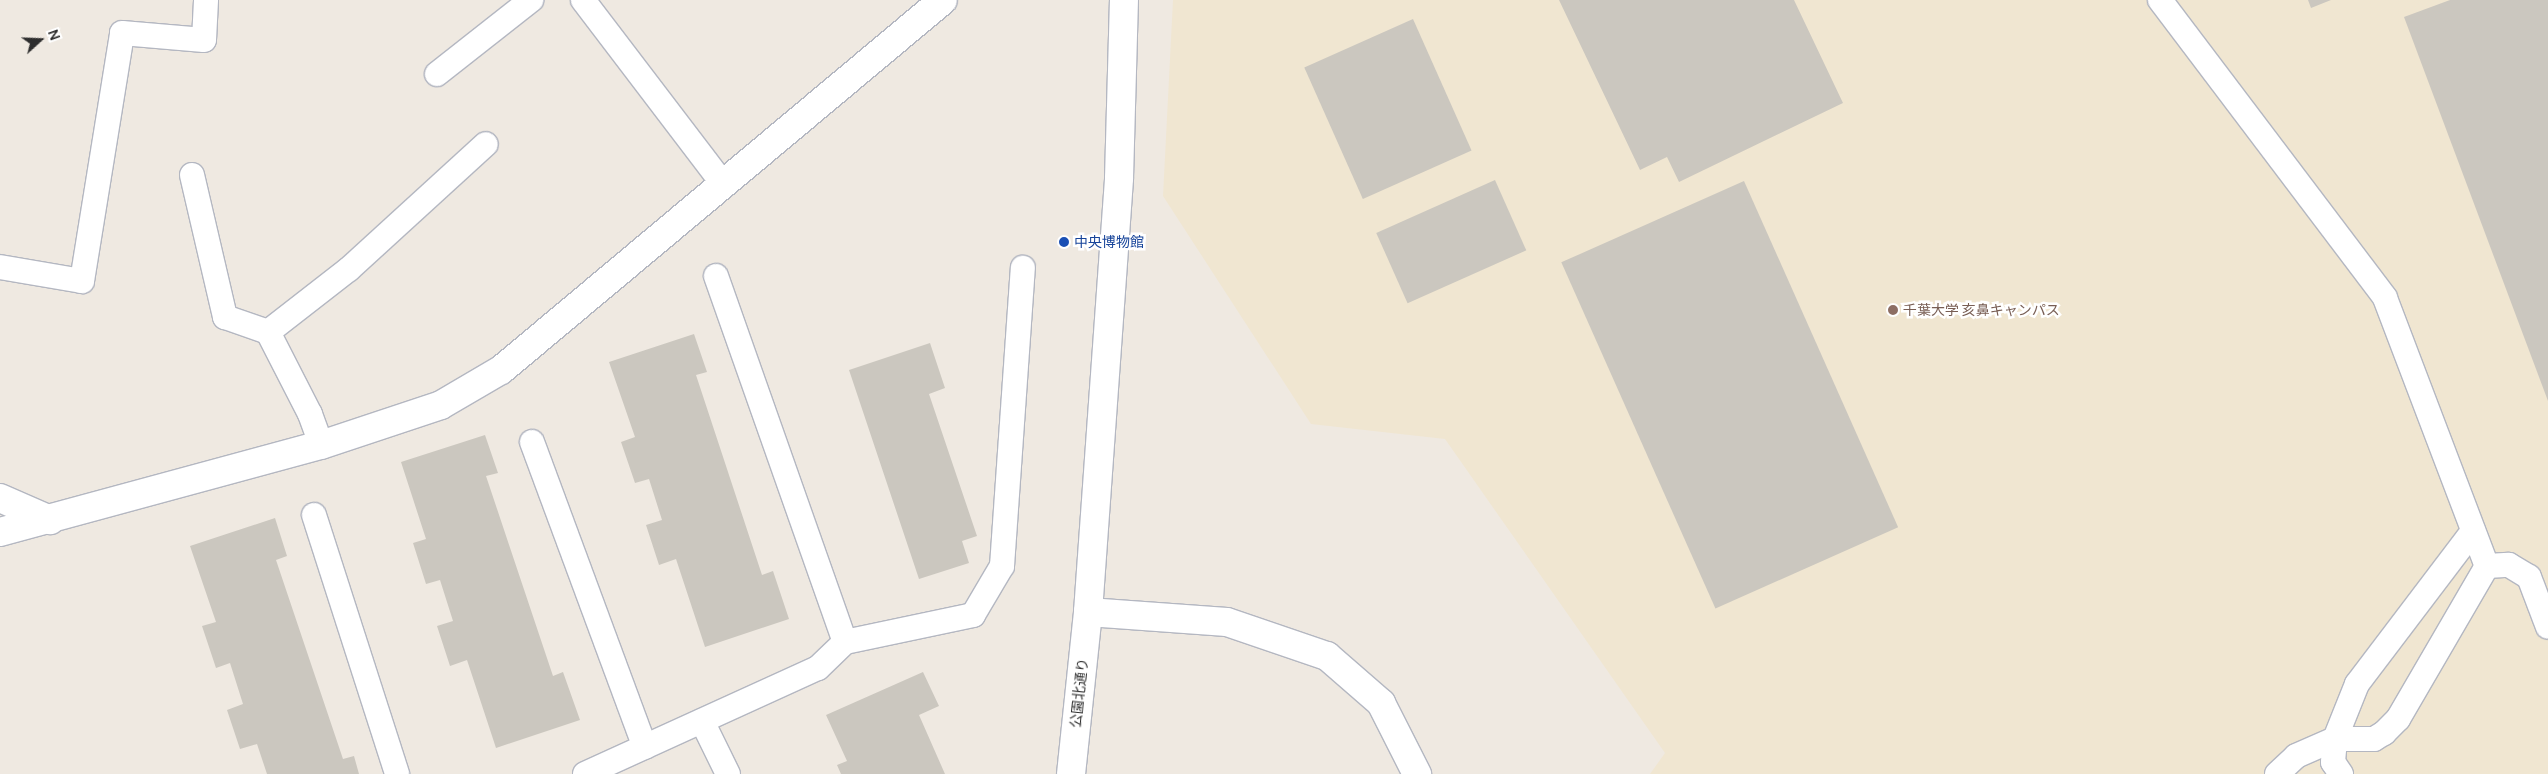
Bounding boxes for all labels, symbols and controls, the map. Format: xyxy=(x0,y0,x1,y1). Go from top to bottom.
north arrow xyxy=(15,15,65,65)
text: N xyxy=(44,27,65,43)
place label: 中央博物館 xyxy=(1074,234,1144,250)
marker: 中央博物館 xyxy=(1058,236,1070,248)
place label: 千葉大学 亥鼻キャンパス xyxy=(1903,302,2060,318)
marker: 千葉大学 亥鼻キャンパス xyxy=(1887,304,1899,316)
street label: 公園北通り xyxy=(1067,657,1091,729)

